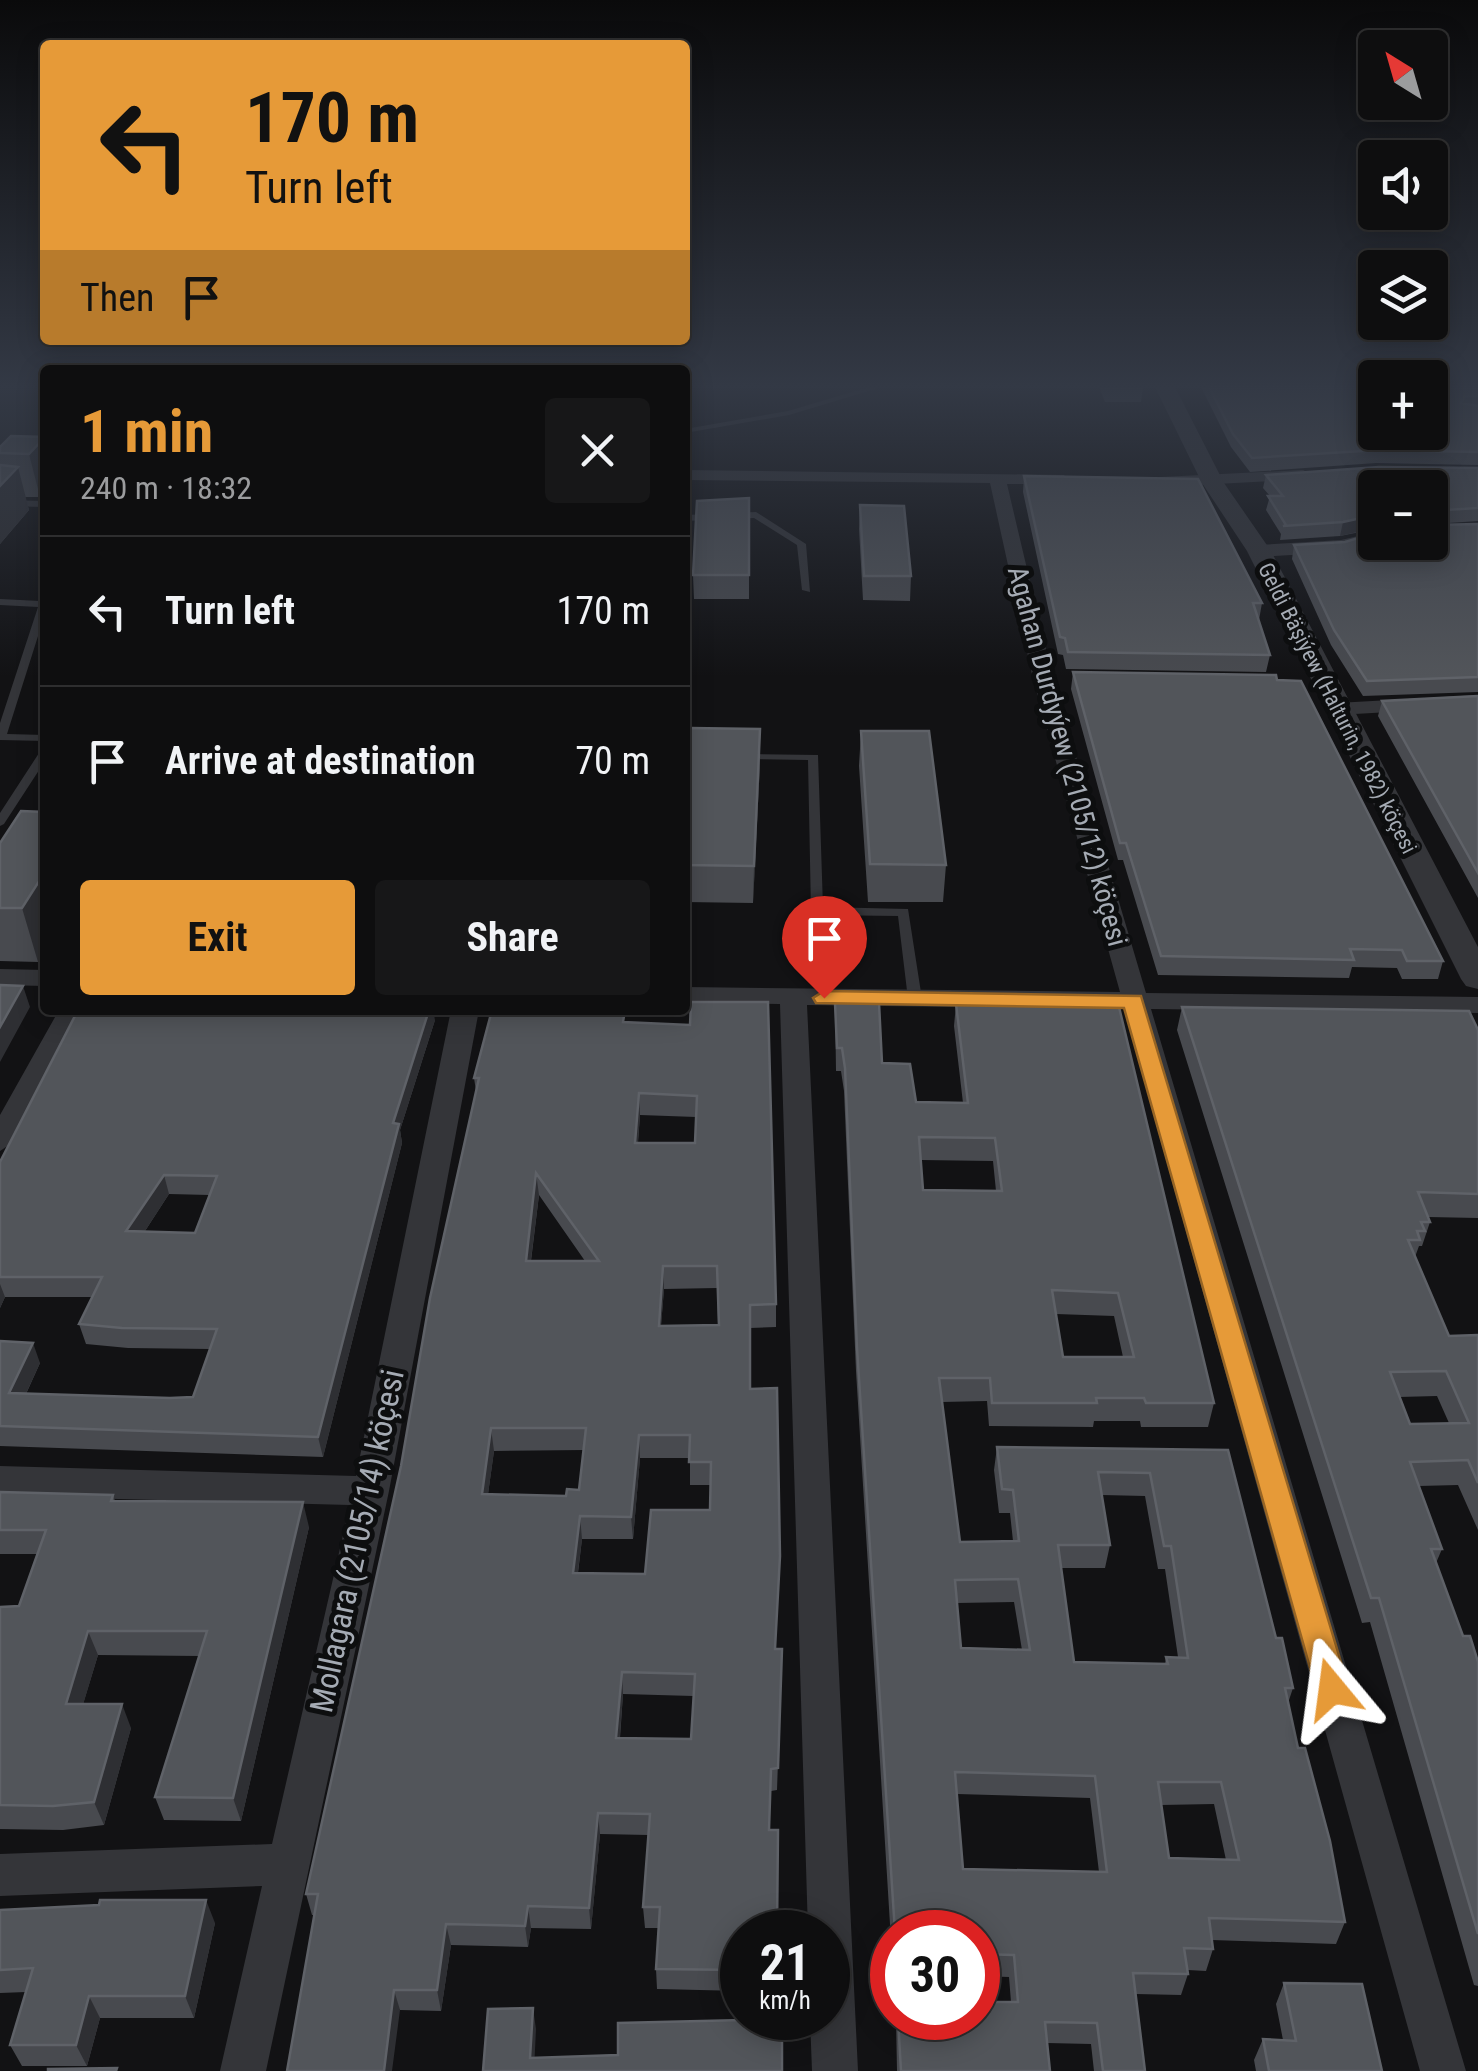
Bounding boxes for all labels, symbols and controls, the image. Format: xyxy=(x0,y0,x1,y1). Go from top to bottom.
north arrow xyxy=(1358,30,1448,120)
map controls xyxy=(1358,30,1448,560)
text: 170 m xyxy=(245,77,419,159)
icon: left xyxy=(80,80,210,210)
button: sound xyxy=(1358,140,1448,230)
text: Turn left xyxy=(245,161,393,214)
button: layers xyxy=(1358,250,1448,340)
icon: arrive xyxy=(174,270,229,325)
text: Then xyxy=(80,276,154,320)
button: + xyxy=(1358,360,1448,450)
text: 1 min xyxy=(80,396,213,467)
button: close xyxy=(545,398,650,503)
text: 240 m · 18:32 xyxy=(80,469,252,507)
button: − xyxy=(1358,470,1448,560)
street label: Geldi Bäşiýew (Halturin, 1982) köçesi xyxy=(1252,559,1422,858)
street label: Agahan Durdyýew (2105/12) köçesi xyxy=(1001,562,1134,950)
icon: left xyxy=(80,584,135,639)
text: Turn left xyxy=(165,589,295,633)
text: 170 m xyxy=(556,589,650,633)
icon: arrive xyxy=(80,734,135,789)
text: Arrive at destination xyxy=(165,739,475,783)
text: 70 m xyxy=(575,739,650,783)
button: Exit xyxy=(80,880,355,995)
button: Share xyxy=(375,880,650,995)
pin xyxy=(782,896,867,999)
icon: arrive xyxy=(797,911,852,966)
street label: Mollagara (2105/14) köçesi xyxy=(302,1366,412,1716)
position arrow xyxy=(1280,1637,1384,1741)
speed limit sign: 30 xyxy=(870,1910,1000,2040)
text: 21 xyxy=(760,1934,810,1992)
text: km/h xyxy=(759,1986,811,2015)

